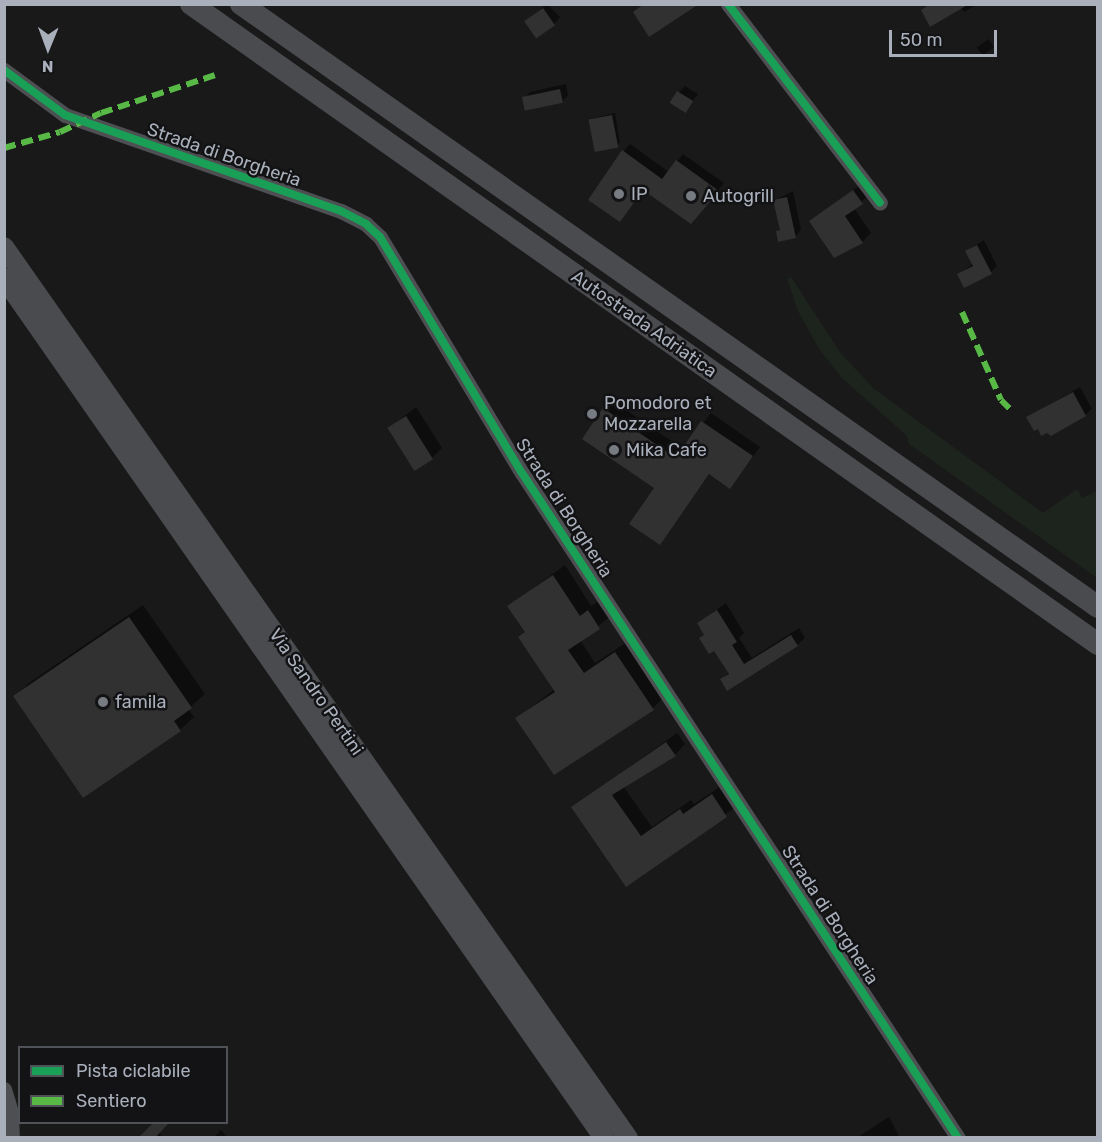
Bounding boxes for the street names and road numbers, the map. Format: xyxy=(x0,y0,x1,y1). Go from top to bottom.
street label: Strada di Borgheria xyxy=(144,119,304,191)
street label: Autostrada Adriatica xyxy=(567,266,721,382)
street label: Strada di Borgheria xyxy=(511,434,617,582)
street label: Via Sandro Pertini xyxy=(264,625,368,759)
street label: Strada di Borgheria xyxy=(777,841,883,989)

